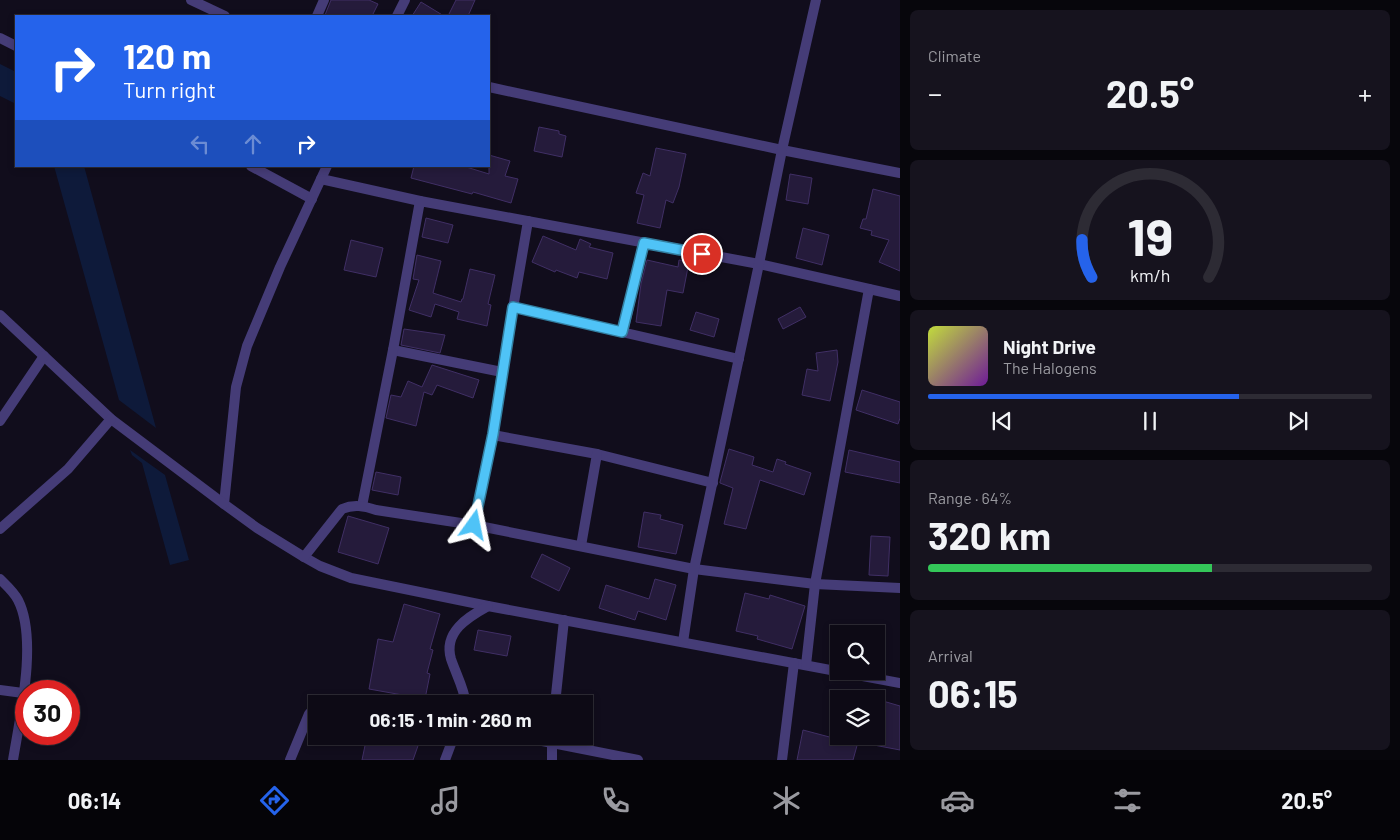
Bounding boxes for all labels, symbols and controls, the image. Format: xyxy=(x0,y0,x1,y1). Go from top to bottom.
text: 120 m xyxy=(123,34,211,76)
icon: right xyxy=(40,35,105,100)
text: Climate xyxy=(928,46,981,65)
text: 20.5° xyxy=(1106,70,1194,116)
text: Turn right xyxy=(123,76,216,102)
text: − xyxy=(928,76,942,110)
text: + xyxy=(1358,76,1372,110)
icon: left xyxy=(186,130,214,158)
icon: ahead xyxy=(239,130,267,158)
icon: right xyxy=(292,130,320,158)
text: 19 xyxy=(1127,204,1173,266)
pin xyxy=(681,233,723,275)
icon: arrive xyxy=(688,240,716,268)
text: km/h xyxy=(1130,264,1170,286)
text: Night Drive xyxy=(1003,335,1096,358)
text: The Halogens xyxy=(1003,358,1097,377)
icon: previous xyxy=(988,407,1016,435)
icon: pause xyxy=(1136,407,1164,435)
icon: next xyxy=(1284,407,1312,435)
text: Range · 64% xyxy=(928,488,1012,507)
position arrow xyxy=(447,498,499,550)
text: 320 km xyxy=(928,512,1051,558)
map controls xyxy=(830,625,885,745)
button: search xyxy=(830,625,885,680)
text: Arrival xyxy=(928,646,973,665)
text: 06:15 xyxy=(928,670,1018,716)
speed limit sign: 30 xyxy=(15,680,80,745)
button: layers xyxy=(830,690,885,745)
text: 06:15 · 1 min · 260 m xyxy=(369,708,532,731)
icon: directions xyxy=(257,783,292,818)
icon: music xyxy=(428,783,463,818)
icon: phone xyxy=(598,783,633,818)
icon: climate xyxy=(769,783,804,818)
icon: car xyxy=(940,783,975,818)
icon: filters xyxy=(1110,783,1145,818)
text: 06:14 xyxy=(68,787,121,813)
text: 20.5° xyxy=(1281,787,1332,813)

